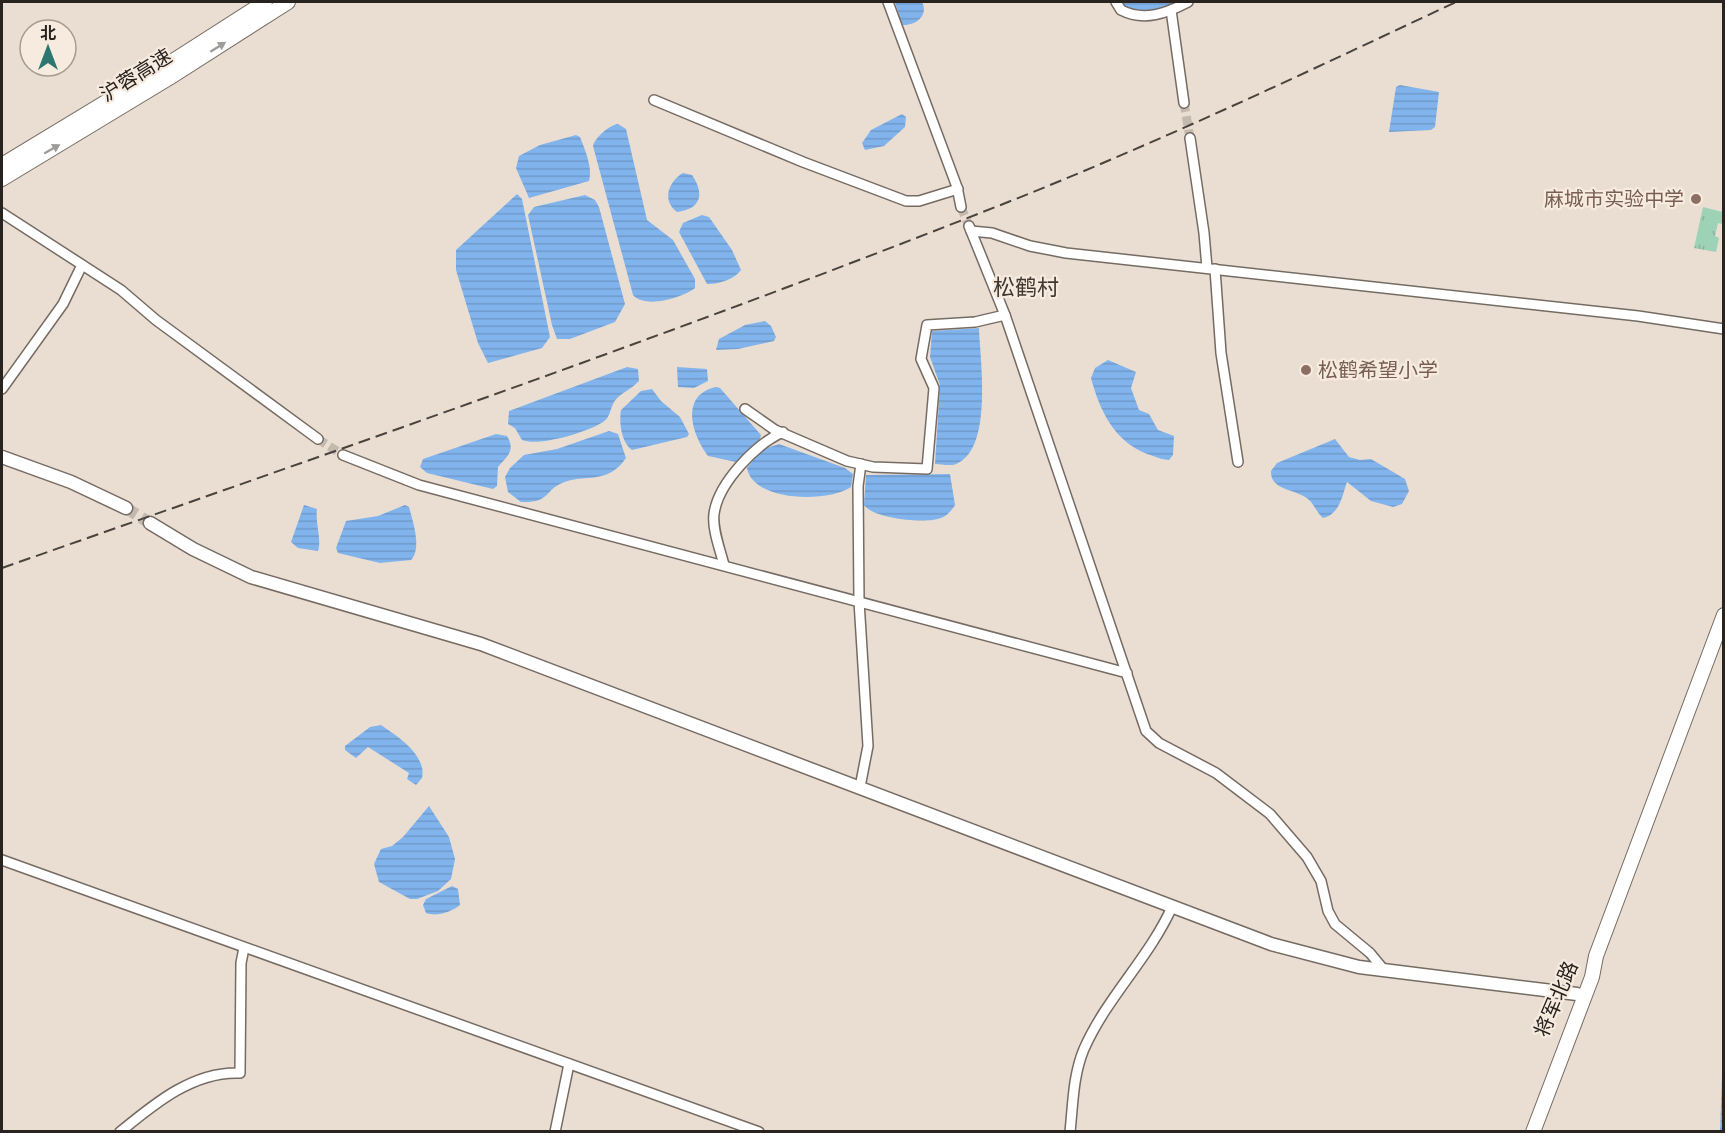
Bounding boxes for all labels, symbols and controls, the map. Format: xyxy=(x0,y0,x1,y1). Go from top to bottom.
north arrow xyxy=(18,18,78,78)
text: 北 xyxy=(40,22,56,45)
street label: 沪蓉高速 xyxy=(95,42,177,108)
one-way arrow xyxy=(210,42,226,53)
one-way arrow xyxy=(44,144,60,155)
place label: 麻城市实验中学 xyxy=(1544,185,1684,213)
marker: 麻城市实验中学 xyxy=(1689,192,1703,206)
district label: 松鹤村 xyxy=(993,272,1059,303)
place label: 松鹤希望小学 xyxy=(1318,356,1438,384)
marker: 松鹤希望小学 xyxy=(1299,363,1313,377)
street label: 将军北路 xyxy=(1527,957,1585,1041)

